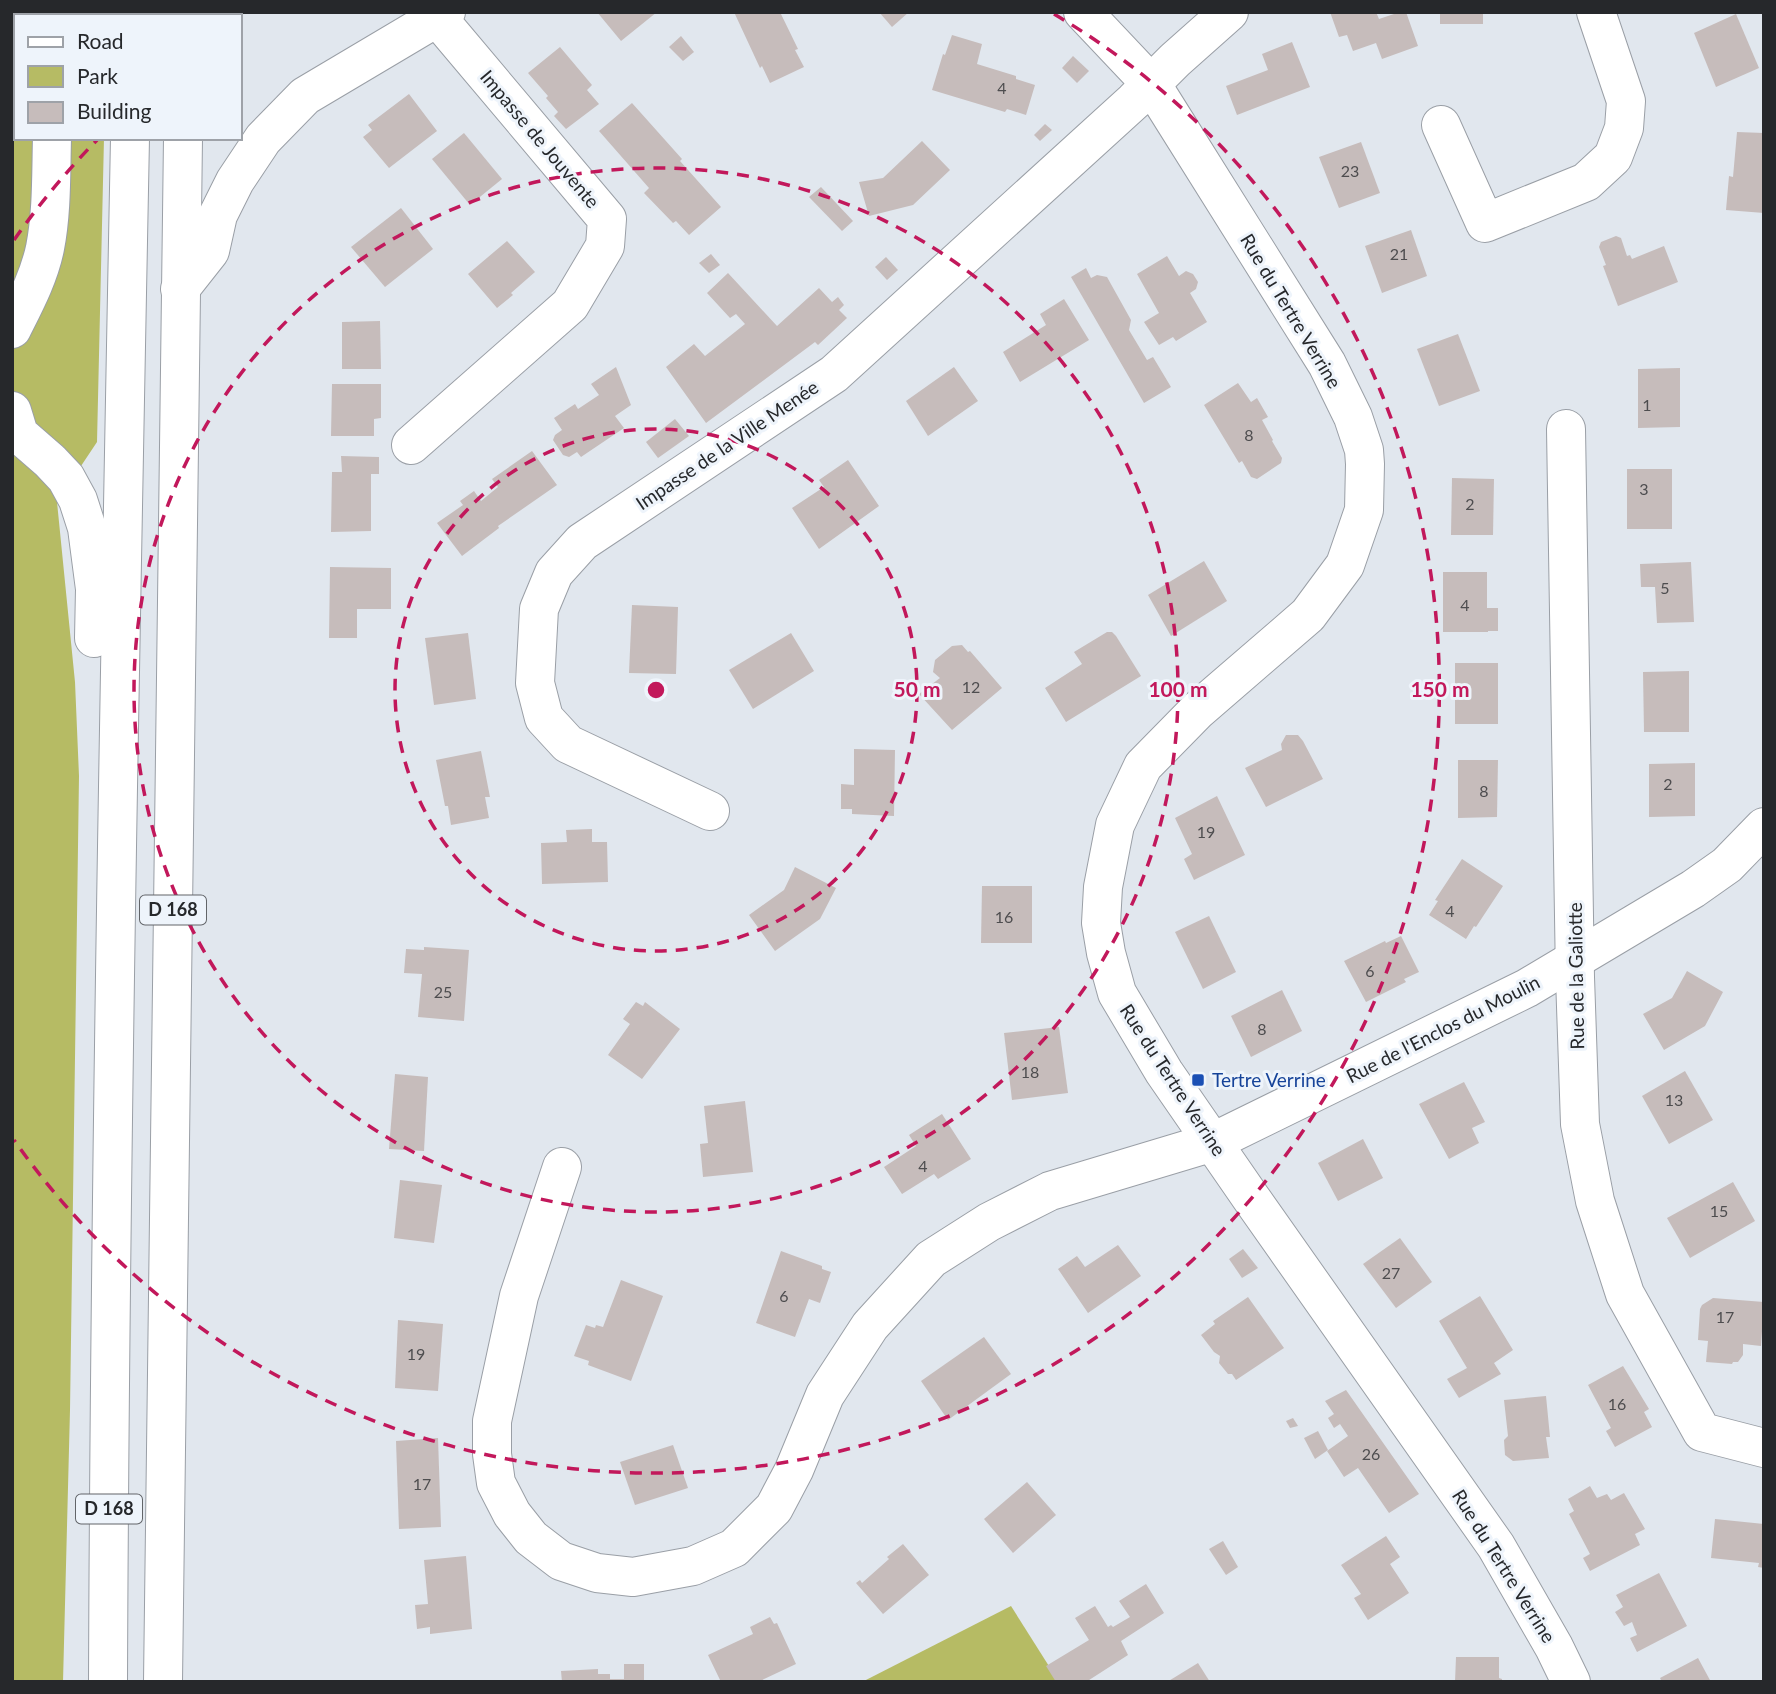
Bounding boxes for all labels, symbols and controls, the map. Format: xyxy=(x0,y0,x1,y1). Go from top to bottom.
legend xyxy=(14,14,242,140)
text: Road xyxy=(77,28,124,53)
text: Park xyxy=(77,63,118,88)
street label: Impasse de Jouvente xyxy=(476,65,605,212)
house number: 4 xyxy=(997,78,1007,97)
text: Building xyxy=(77,98,152,123)
house number: 23 xyxy=(1341,161,1359,180)
street label: Rue du Tertre Verrine xyxy=(1236,229,1347,392)
house number: 21 xyxy=(1390,244,1408,263)
street label: Impasse de la Ville Menée xyxy=(631,375,822,514)
house number: 1 xyxy=(1642,395,1652,414)
house number: 8 xyxy=(1244,425,1254,444)
house number: 3 xyxy=(1639,479,1649,498)
house number: 2 xyxy=(1465,494,1475,513)
house number: 5 xyxy=(1660,578,1670,597)
house number: 4 xyxy=(1460,595,1470,614)
text: 50 m xyxy=(893,676,941,701)
text: 100 m xyxy=(1148,676,1208,701)
text: 150 m xyxy=(1410,676,1470,701)
house number: 12 xyxy=(962,677,980,696)
centre of rings xyxy=(644,678,668,702)
house number: 2 xyxy=(1663,774,1673,793)
house number: 8 xyxy=(1479,781,1489,800)
house number: 19 xyxy=(1197,822,1215,841)
road number: D 168 xyxy=(140,896,206,925)
house number: 4 xyxy=(1445,901,1455,920)
street label: Rue de la Galiotte xyxy=(1563,902,1588,1050)
house number: 16 xyxy=(995,907,1013,926)
house number: 6 xyxy=(1365,961,1375,980)
street label: Rue de l'Enclos du Moulin xyxy=(1342,970,1543,1087)
house number: 25 xyxy=(434,982,452,1001)
street label: Rue du Tertre Verrine xyxy=(1116,999,1231,1160)
house number: 8 xyxy=(1257,1019,1267,1038)
house number: 18 xyxy=(1021,1062,1039,1081)
place label: Tertre Verrine xyxy=(1212,1068,1326,1091)
marker: Tertre Verrine xyxy=(1190,1072,1206,1088)
house number: 13 xyxy=(1665,1090,1683,1109)
house number: 4 xyxy=(918,1156,928,1175)
house number: 15 xyxy=(1710,1201,1728,1220)
house number: 27 xyxy=(1382,1263,1400,1282)
house number: 6 xyxy=(779,1286,789,1305)
house number: 17 xyxy=(1716,1307,1734,1326)
house number: 19 xyxy=(407,1344,425,1363)
house number: 16 xyxy=(1608,1394,1626,1413)
house number: 26 xyxy=(1362,1444,1380,1463)
house number: 17 xyxy=(413,1474,431,1493)
street label: Rue du Tertre Verrine xyxy=(1448,1485,1561,1647)
road number: D 168 xyxy=(76,1494,142,1524)

